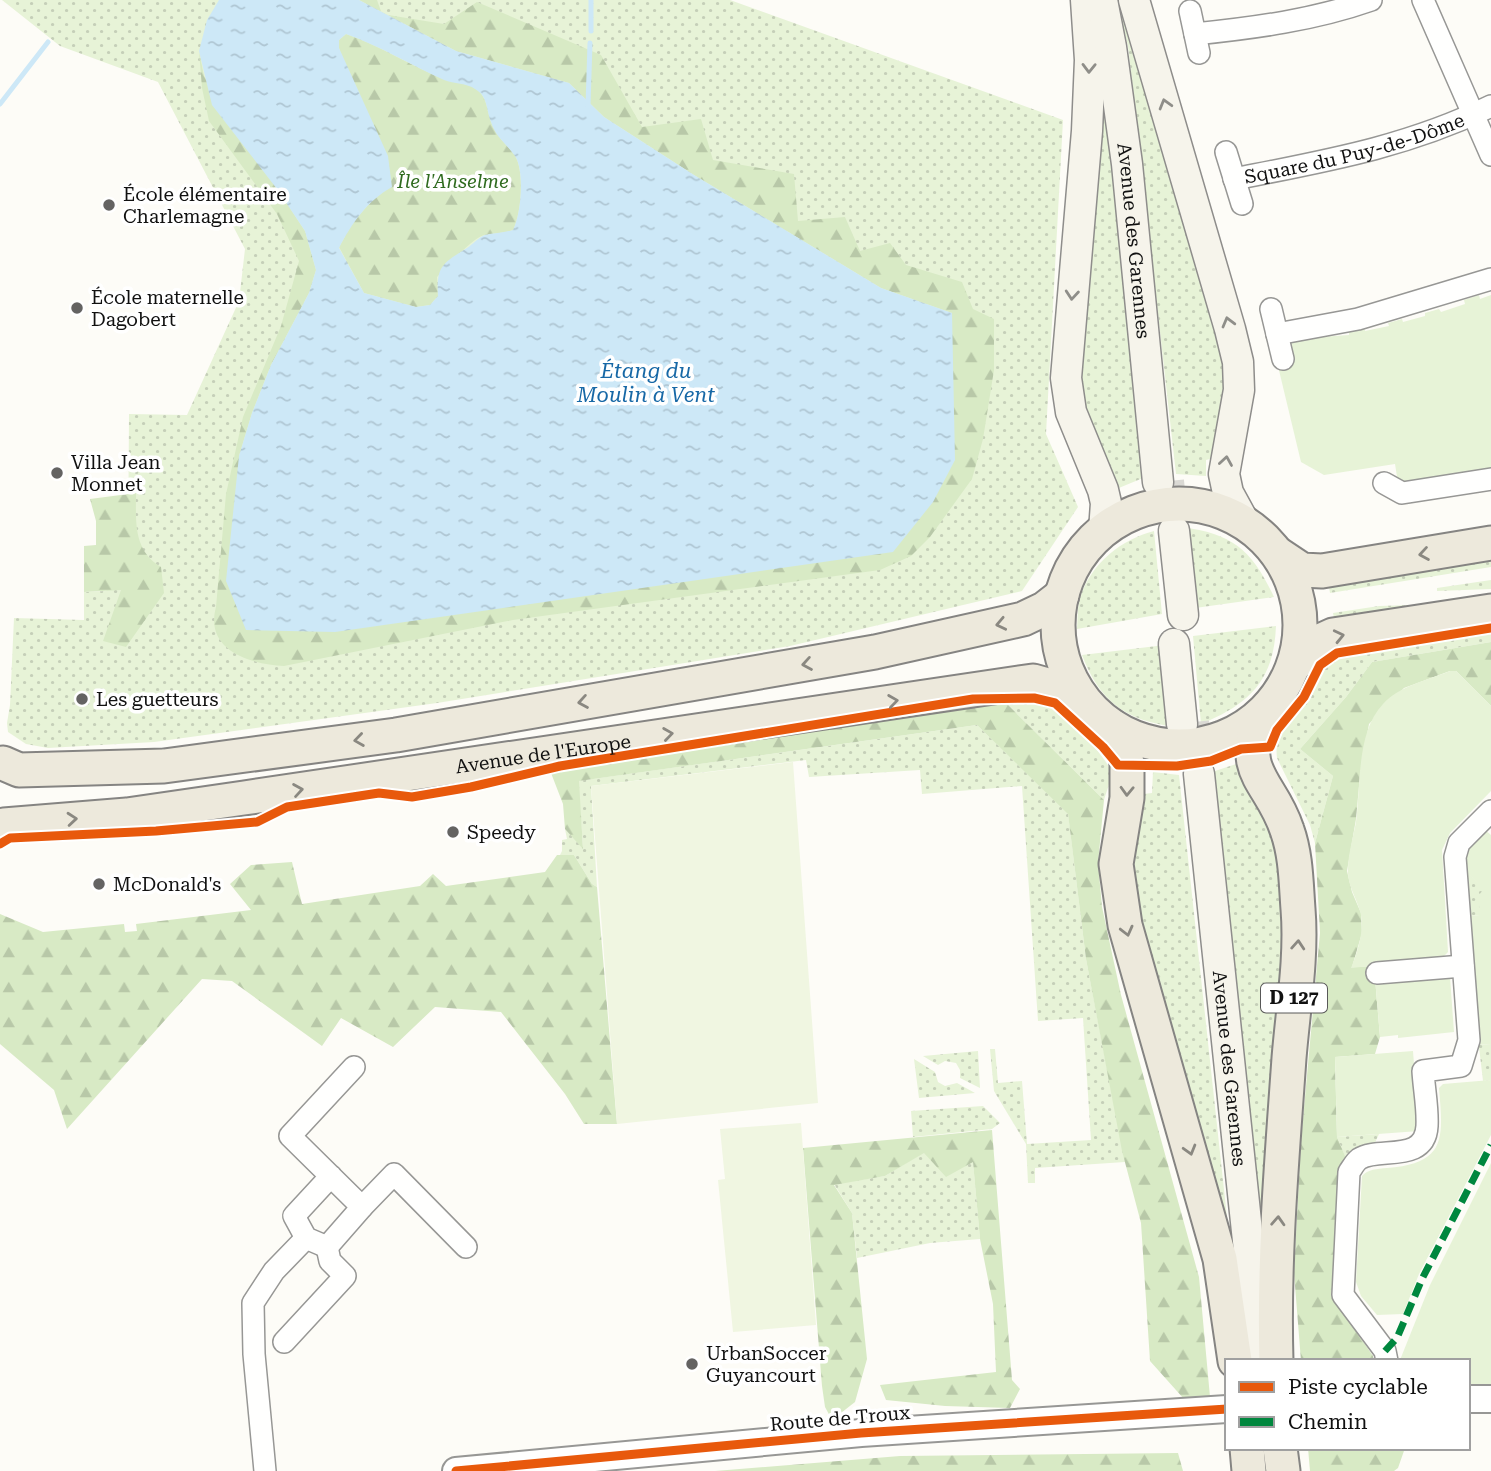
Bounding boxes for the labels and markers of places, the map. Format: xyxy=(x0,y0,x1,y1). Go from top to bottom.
place label: École élémentaire Charlemagne xyxy=(123,183,287,228)
marker: École élémentaire Charlemagne xyxy=(101,197,117,213)
place label: École maternelle Dagobert xyxy=(91,286,244,331)
marker: École maternelle Dagobert xyxy=(69,300,85,316)
place label: Villa Jean Monnet xyxy=(71,451,161,496)
marker: Villa Jean Monnet xyxy=(49,465,65,481)
place label: Les guetteurs xyxy=(96,688,219,711)
marker: Les guetteurs xyxy=(74,691,90,707)
place label: Speedy xyxy=(467,821,536,844)
marker: Speedy xyxy=(445,824,461,840)
place label: McDonald's xyxy=(113,873,221,896)
marker: McDonald's xyxy=(91,876,107,892)
place label: UrbanSoccer Guyancourt xyxy=(706,1342,827,1387)
marker: UrbanSoccer Guyancourt xyxy=(684,1356,700,1372)

